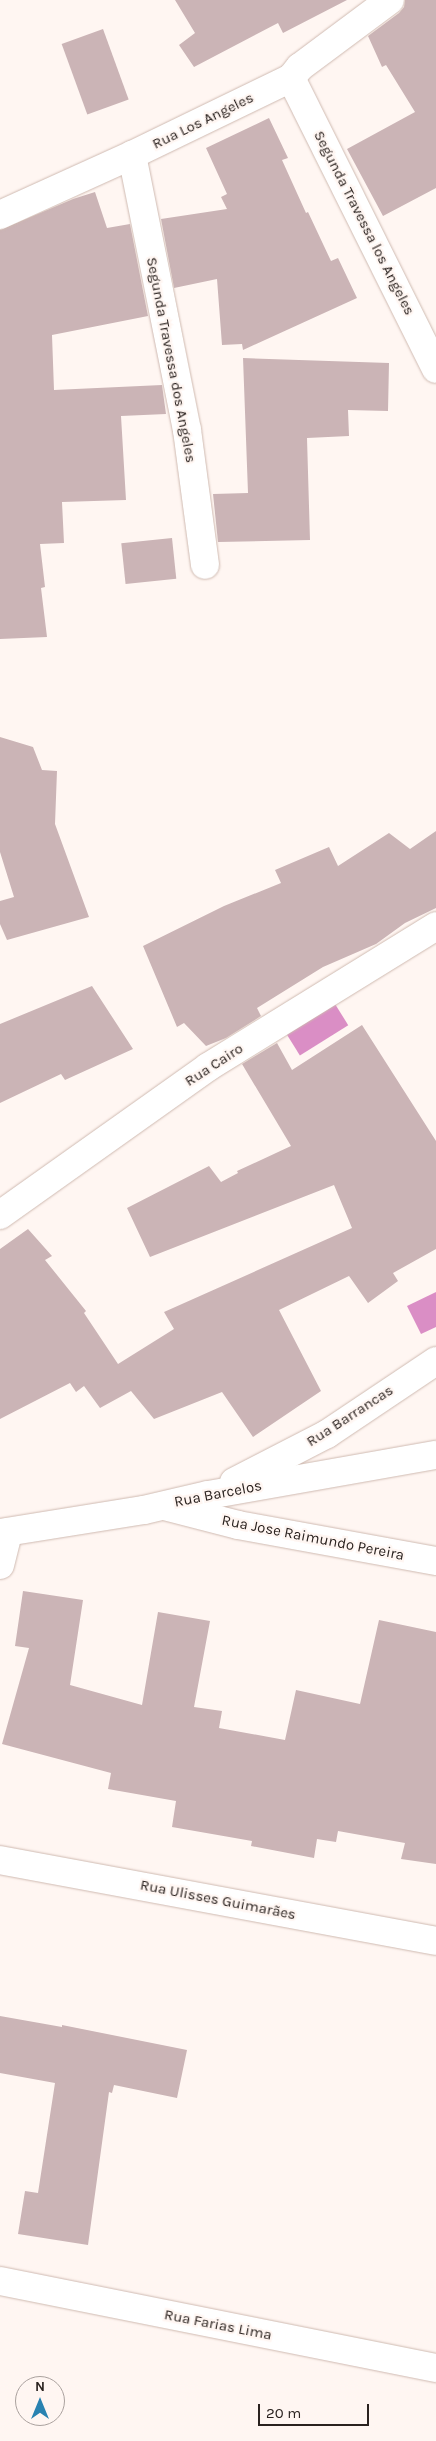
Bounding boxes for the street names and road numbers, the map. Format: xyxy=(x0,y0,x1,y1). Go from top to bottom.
street label: Rua Los Angeles xyxy=(149,89,257,153)
street label: Segunda Travessa los Angeles xyxy=(310,128,418,318)
street label: Segunda Travessa dos Angeles xyxy=(142,256,200,464)
street label: Rua Cairo xyxy=(182,1040,246,1090)
street label: Rua Barrancas xyxy=(303,1381,397,1451)
street label: Rua Barcelos xyxy=(173,1477,263,1511)
street label: Rua Jose Raimundo Pereira xyxy=(220,1511,406,1565)
street label: Rua Ulisses Guimarães xyxy=(139,1876,297,1924)
street label: Rua Farias Lima xyxy=(163,2306,273,2344)

